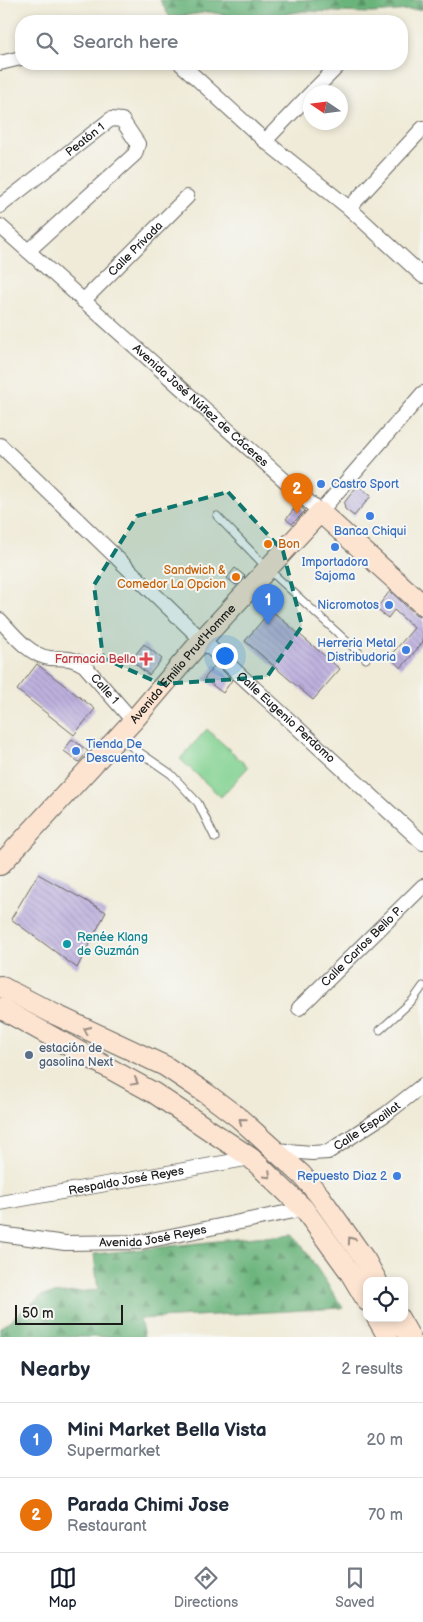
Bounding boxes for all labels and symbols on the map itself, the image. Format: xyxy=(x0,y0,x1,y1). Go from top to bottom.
north arrow xyxy=(303,85,348,130)
street label: Peatón 1 xyxy=(62,119,108,159)
street label: Calle Privada xyxy=(105,218,166,279)
street label: Avenida José Núñez de Cáceres xyxy=(130,341,272,470)
pin: 2 xyxy=(281,473,313,514)
place label: Castro Sport xyxy=(331,477,399,492)
marker: Castro Sport xyxy=(315,478,327,490)
marker: Banca Chiqui xyxy=(364,510,376,522)
place label: Banca Chiqui xyxy=(334,524,407,539)
place label: Bon xyxy=(278,537,300,552)
marker: Bon xyxy=(262,538,274,550)
marker: Importadora Sajoma xyxy=(329,541,341,553)
place label: Importadora Sajoma xyxy=(302,555,368,584)
place label: Sandwich & Comedor La Opcion xyxy=(117,563,226,592)
marker: Sandwich & Comedor La Opcion xyxy=(230,571,242,583)
pin: 1 xyxy=(252,584,284,625)
place label: Nicromotos xyxy=(317,598,379,613)
marker: Nicromotos xyxy=(383,599,395,611)
street label: Avenida Emilio Prud'Homme xyxy=(127,601,239,726)
place label: Herreria Metal Distribudoria xyxy=(317,636,396,665)
your location xyxy=(212,643,238,669)
marker: Herreria Metal Distribudoria xyxy=(400,644,412,656)
place label: Farmacia Bella xyxy=(55,652,136,667)
marker: Farmacia Bella xyxy=(140,653,152,665)
street label: Calle Eugenio Perdomo xyxy=(234,669,338,766)
street label: Calle 1 xyxy=(87,670,122,707)
place label: Tienda De Descuento xyxy=(86,737,145,766)
marker: Tienda De Descuento xyxy=(70,745,82,757)
street label: Calle Carlos Bello P. xyxy=(318,903,406,990)
place label: Renée Klang de Guzmán xyxy=(77,930,148,959)
marker: Renée Klang de Guzmán xyxy=(61,938,73,950)
one-way arrow xyxy=(83,1025,92,1036)
place label: estación de gasolina Next xyxy=(39,1041,113,1070)
marker: estación de gasolina Next xyxy=(23,1049,35,1061)
one-way arrow xyxy=(130,1076,139,1086)
street label: Calle Espaillat xyxy=(331,1098,404,1154)
one-way arrow xyxy=(238,1117,247,1126)
street label: Respaldo José Reyes xyxy=(67,1163,185,1198)
one-way arrow xyxy=(262,1169,271,1178)
place label: Repuesto Diaz 2 xyxy=(297,1169,387,1184)
marker: Repuesto Diaz 2 xyxy=(391,1170,403,1182)
street label: Avenida José Reyes xyxy=(99,1221,208,1250)
one-way arrow xyxy=(348,1236,357,1246)
scale bar xyxy=(15,1302,122,1325)

